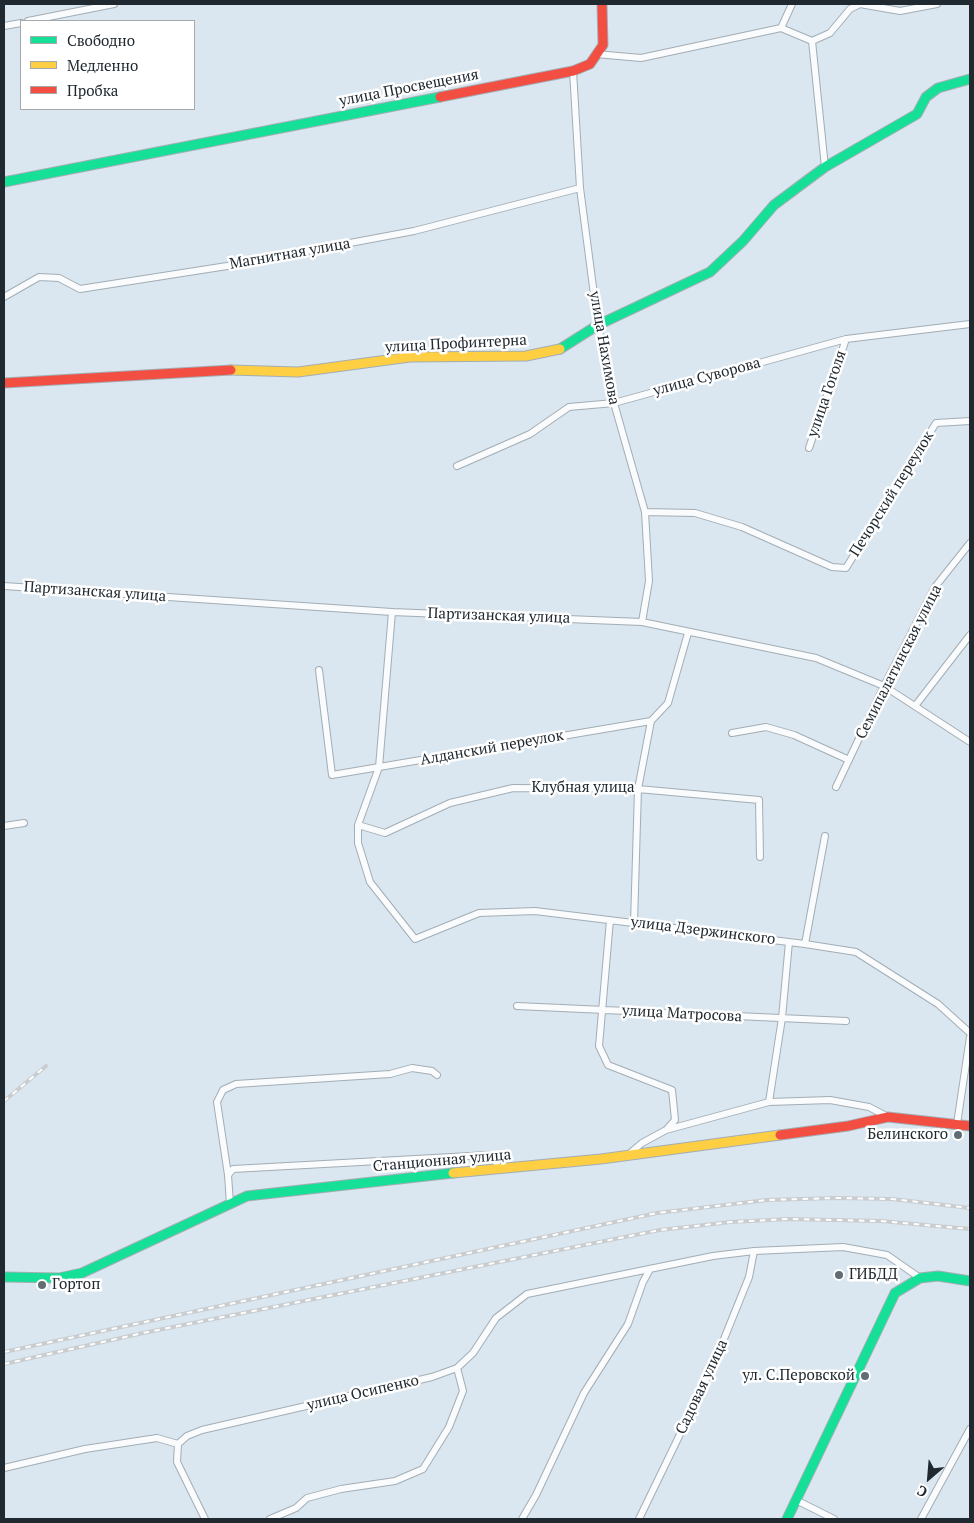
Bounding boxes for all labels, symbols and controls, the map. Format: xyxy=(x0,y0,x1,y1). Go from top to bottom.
legend xyxy=(20,20,195,110)
text: Свободно xyxy=(67,30,135,50)
text: Медленно xyxy=(67,55,138,75)
street label: улица Просвещения xyxy=(338,66,480,110)
text: Пробка xyxy=(67,80,118,100)
street label: Магнитная улица xyxy=(228,234,352,274)
street label: улица Нахимова xyxy=(585,290,623,406)
street label: улица Профинтерна xyxy=(385,331,527,357)
street label: улица Гоголя xyxy=(804,348,850,440)
street label: улица Суворова xyxy=(651,354,763,400)
street label: Печорский переулок xyxy=(846,428,938,560)
street label: Партизанская улица xyxy=(23,578,167,606)
street label: Семипалатинская улица xyxy=(852,582,946,742)
street label: Партизанская улица xyxy=(427,605,571,627)
street label: Алданский переулок xyxy=(419,727,565,769)
street label: Клубная улица xyxy=(531,779,635,797)
street label: улица Дзержинского xyxy=(630,913,776,949)
street label: улица Матросова xyxy=(621,1002,743,1026)
place label: Белинского xyxy=(867,1126,948,1144)
marker: Белинского xyxy=(952,1129,964,1141)
street label: Станционная улица xyxy=(372,1146,512,1176)
place label: ГИБДД xyxy=(849,1266,898,1284)
marker: ГИБДД xyxy=(833,1269,845,1281)
place label: Гортоп xyxy=(52,1276,100,1294)
marker: Гортоп xyxy=(36,1279,48,1291)
street label: Садовая улица xyxy=(672,1337,732,1437)
place label: ул. С.Перовской xyxy=(743,1367,855,1385)
marker: ул. С.Перовской xyxy=(859,1370,871,1382)
street label: улица Осипенко xyxy=(305,1371,421,1415)
north arrow xyxy=(904,1453,954,1503)
text: С xyxy=(914,1481,930,1502)

